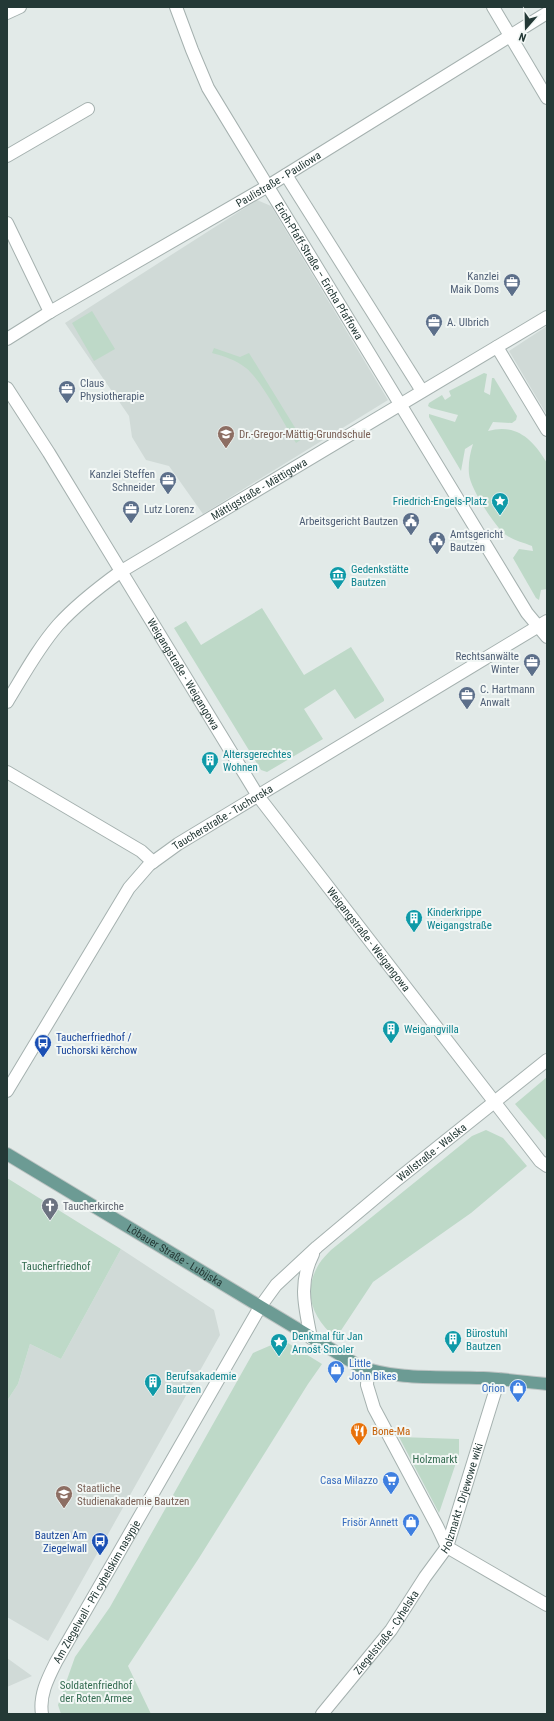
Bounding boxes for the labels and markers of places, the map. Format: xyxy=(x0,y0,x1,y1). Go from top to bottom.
place label: Kanzlei Maik Doms xyxy=(450,270,499,296)
office icon: Kanzlei Maik Doms xyxy=(502,272,522,297)
office icon: A. Ulbrich xyxy=(424,312,444,337)
place label: A. Ulbrich xyxy=(447,316,489,329)
place label: Claus Physiotherapie xyxy=(80,377,144,403)
office icon: Claus Physiotherapie xyxy=(57,379,77,404)
school or university icon: Dr.-Gregor-Mättig-Grundschule xyxy=(216,424,236,449)
place label: Dr.-Gregor-Mättig-Grundschule xyxy=(239,428,371,441)
place label: Kanzlei Steffen Schneider xyxy=(89,468,156,494)
office icon: Kanzlei Steffen Schneider xyxy=(158,470,178,495)
place icon: Friedrich-Engels-Platz xyxy=(490,491,510,516)
place label: Friedrich-Engels-Platz xyxy=(393,495,487,508)
office icon: Lutz Lorenz xyxy=(121,499,141,524)
place label: Lutz Lorenz xyxy=(144,503,194,516)
public building icon: Arbeitsgericht Bautzen xyxy=(401,511,421,536)
place label: Arbeitsgericht Bautzen xyxy=(299,515,398,528)
place label: Amtsgericht Bautzen xyxy=(450,528,503,554)
public building icon: Amtsgericht Bautzen xyxy=(427,530,447,555)
place label: Gedenkstätte Bautzen xyxy=(351,563,409,589)
museum icon: Gedenkstätte Bautzen xyxy=(328,565,348,590)
place label: Rechtsanwälte Winter xyxy=(455,650,520,676)
office icon: Rechtsanwälte Winter xyxy=(522,652,542,677)
place label: C. Hartmann Anwalt xyxy=(480,683,535,709)
office icon: C. Hartmann Anwalt xyxy=(457,685,477,710)
place label: Altersgerechtes Wohnen xyxy=(223,748,291,774)
building icon: Altersgerechtes Wohnen xyxy=(200,750,220,775)
place label: Kinderkrippe Weigangstraße xyxy=(427,906,492,932)
building icon: Kinderkrippe Weigangstraße xyxy=(404,908,424,933)
building icon: Weigangvilla xyxy=(381,1019,401,1044)
place label: Weigangvilla xyxy=(404,1023,459,1036)
place label: Taucherfriedhof / Tuchorski kěrchow xyxy=(56,1031,137,1057)
bus stop icon: Taucherfriedhof / Tuchorski kěrchow xyxy=(33,1033,53,1058)
church icon: Taucherkirche xyxy=(40,1196,60,1221)
place label: Taucherkirche xyxy=(63,1200,124,1213)
place label: Bürostuhl Bautzen xyxy=(466,1327,508,1353)
building icon: Bürostuhl Bautzen xyxy=(443,1329,463,1354)
place label: Denkmal für Jan Arnošt Smoler xyxy=(292,1330,363,1356)
place icon: Denkmal für Jan Arnošt Smoler xyxy=(269,1332,289,1357)
place label: Little John Bikes xyxy=(349,1357,397,1383)
shop icon: Little John Bikes xyxy=(326,1359,346,1384)
place label: Berufsakademie Bautzen xyxy=(166,1370,236,1396)
building icon: Berufsakademie Bautzen xyxy=(143,1372,163,1397)
shop icon: Orion xyxy=(508,1378,528,1403)
place label: Orion xyxy=(482,1382,505,1395)
restaurant icon: Bone-Ma xyxy=(349,1421,369,1446)
place label: Bone-Ma xyxy=(372,1425,410,1438)
supermarket icon: Casa Milazzo xyxy=(381,1470,401,1495)
place label: Casa Milazzo xyxy=(320,1474,378,1487)
place label: Staatliche Studienakademie Bautzen xyxy=(77,1482,189,1508)
school or university icon: Staatliche Studienakademie Bautzen xyxy=(54,1484,74,1509)
shop icon: Frisör Annett xyxy=(401,1512,421,1537)
place label: Frisör Annett xyxy=(342,1516,398,1529)
place label: Bautzen Am Ziegelwall xyxy=(35,1529,87,1555)
bus stop icon: Bautzen Am Ziegelwall xyxy=(90,1531,110,1556)

